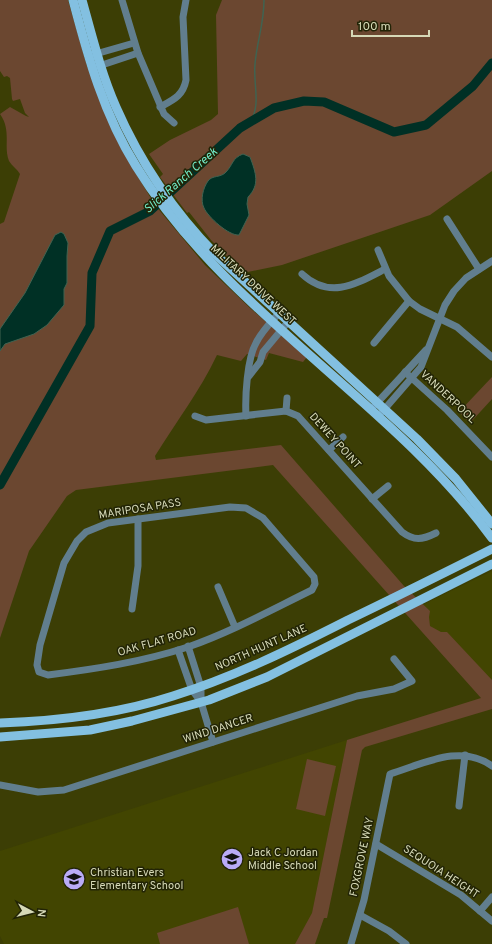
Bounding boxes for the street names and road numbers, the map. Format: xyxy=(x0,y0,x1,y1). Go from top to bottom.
street label: MILITARY DRIVE WEST xyxy=(207,242,299,328)
street label: VANDERPOOL xyxy=(417,367,479,427)
street label: DEWEY POINT xyxy=(306,410,364,472)
street label: MARIPOSA PASS xyxy=(98,496,182,522)
street label: NORTH HUNT LANE xyxy=(213,621,309,675)
street label: OAK FLAT ROAD xyxy=(116,624,198,660)
street label: WIND DANCER xyxy=(181,711,255,747)
street label: FOXGROVE WAY xyxy=(347,816,377,898)
street label: SEQUOIA HEIGHT xyxy=(400,842,482,902)

